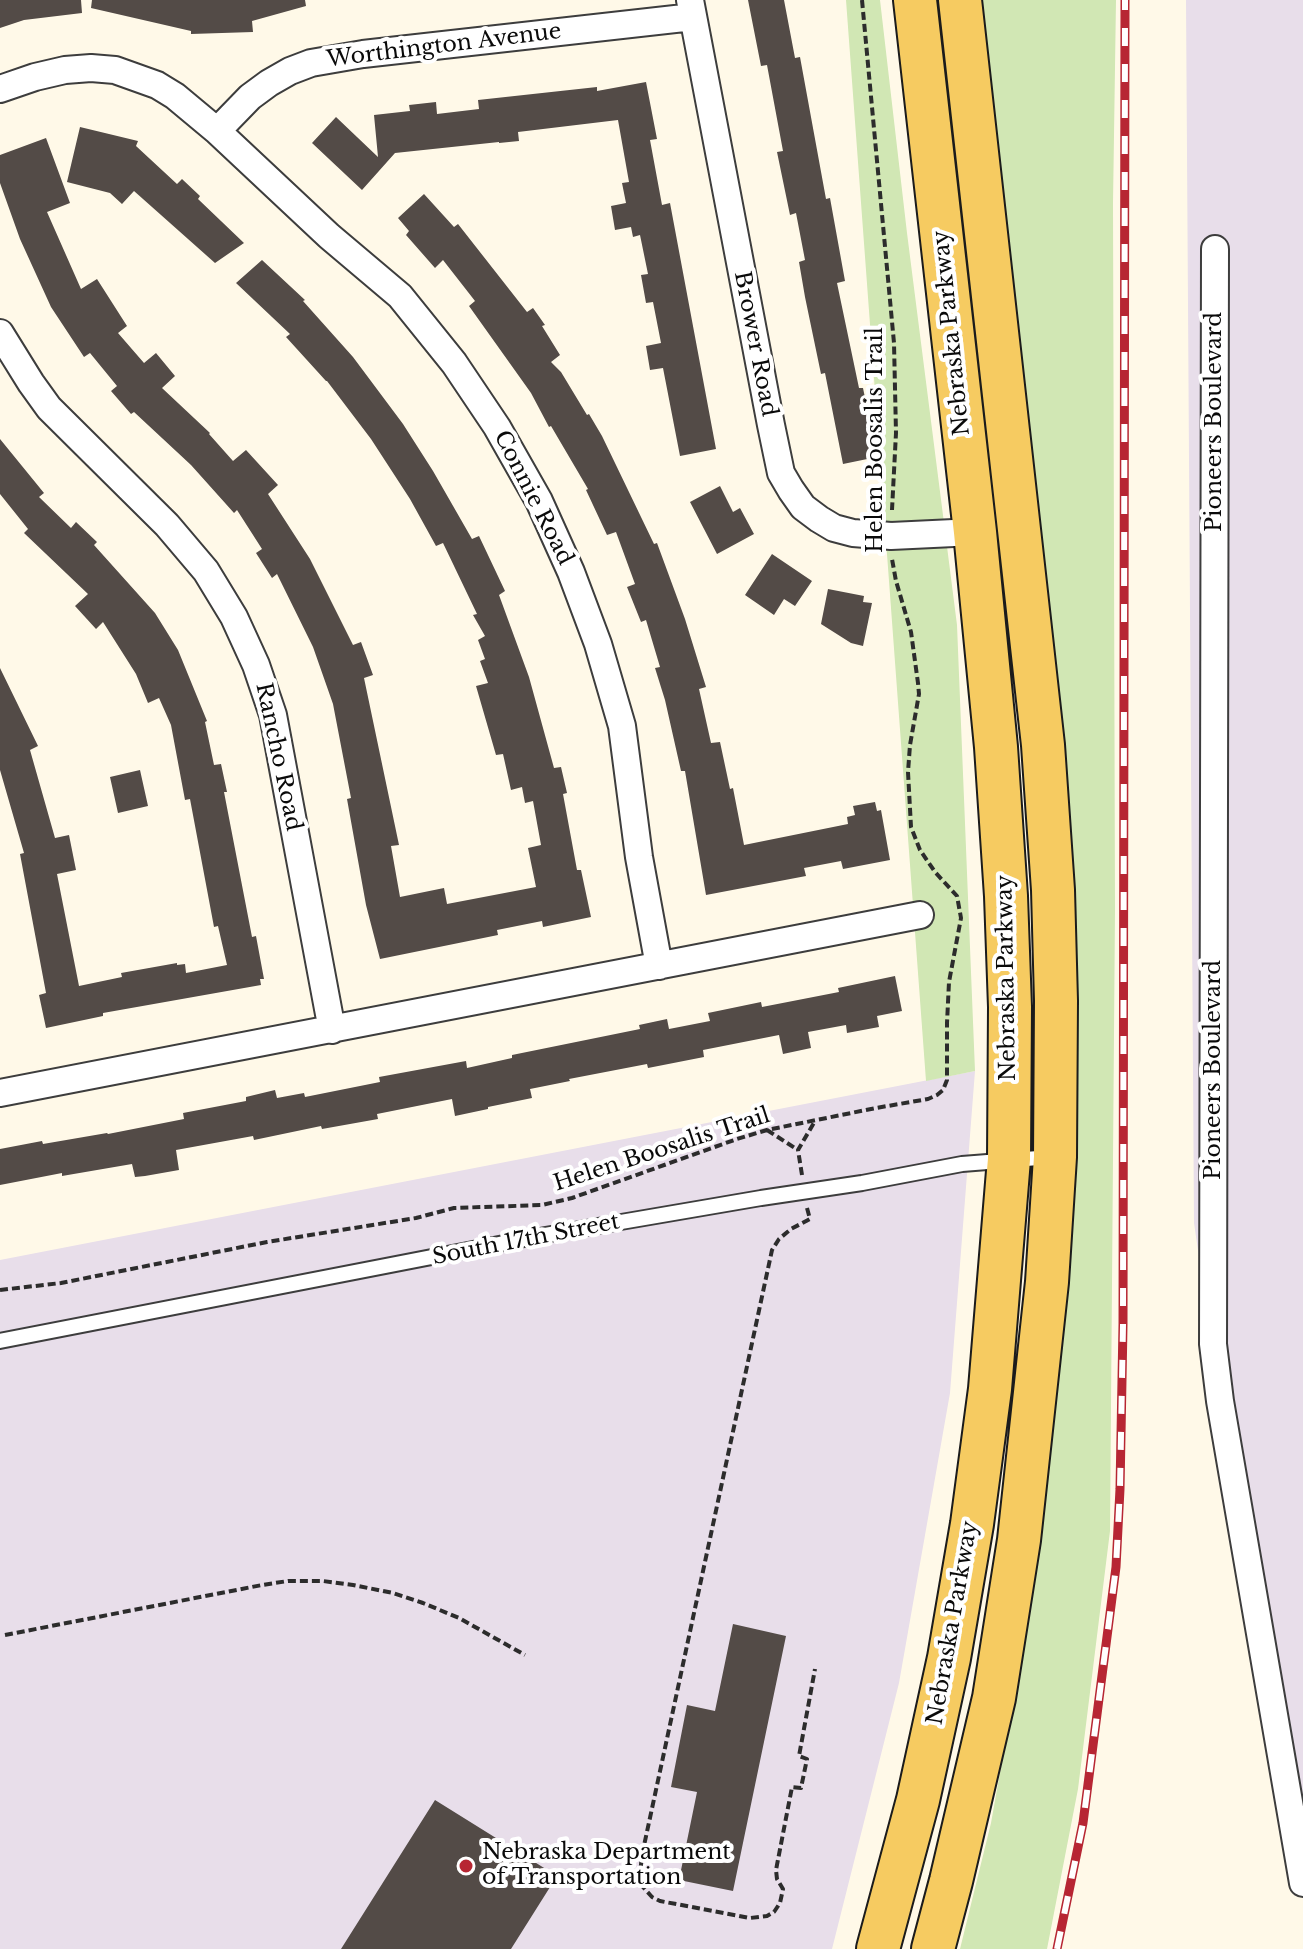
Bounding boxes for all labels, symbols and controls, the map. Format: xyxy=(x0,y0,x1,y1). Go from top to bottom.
street label: Worthington Avenue xyxy=(325,19,563,73)
street label: Nebraska Parkway xyxy=(928,229,976,437)
street label: Brower Road xyxy=(728,269,782,419)
street label: Pioneers Boulevard xyxy=(1202,312,1228,532)
street label: Helen Boosalis Trail xyxy=(863,327,889,553)
street label: Connie Road xyxy=(488,426,578,570)
street label: Rancho Road xyxy=(249,680,307,834)
street label: Nebraska Parkway xyxy=(992,875,1022,1081)
street label: Pioneers Boulevard xyxy=(1201,960,1227,1180)
street label: Helen Boosalis Trail xyxy=(551,1103,773,1197)
street label: South 17th Street xyxy=(430,1209,622,1271)
street label: Nebraska Parkway xyxy=(922,1519,984,1727)
place label: Nebraska Department of Transportation xyxy=(482,1840,731,1892)
marker: Nebraska Department of Transportation xyxy=(457,1857,475,1875)

